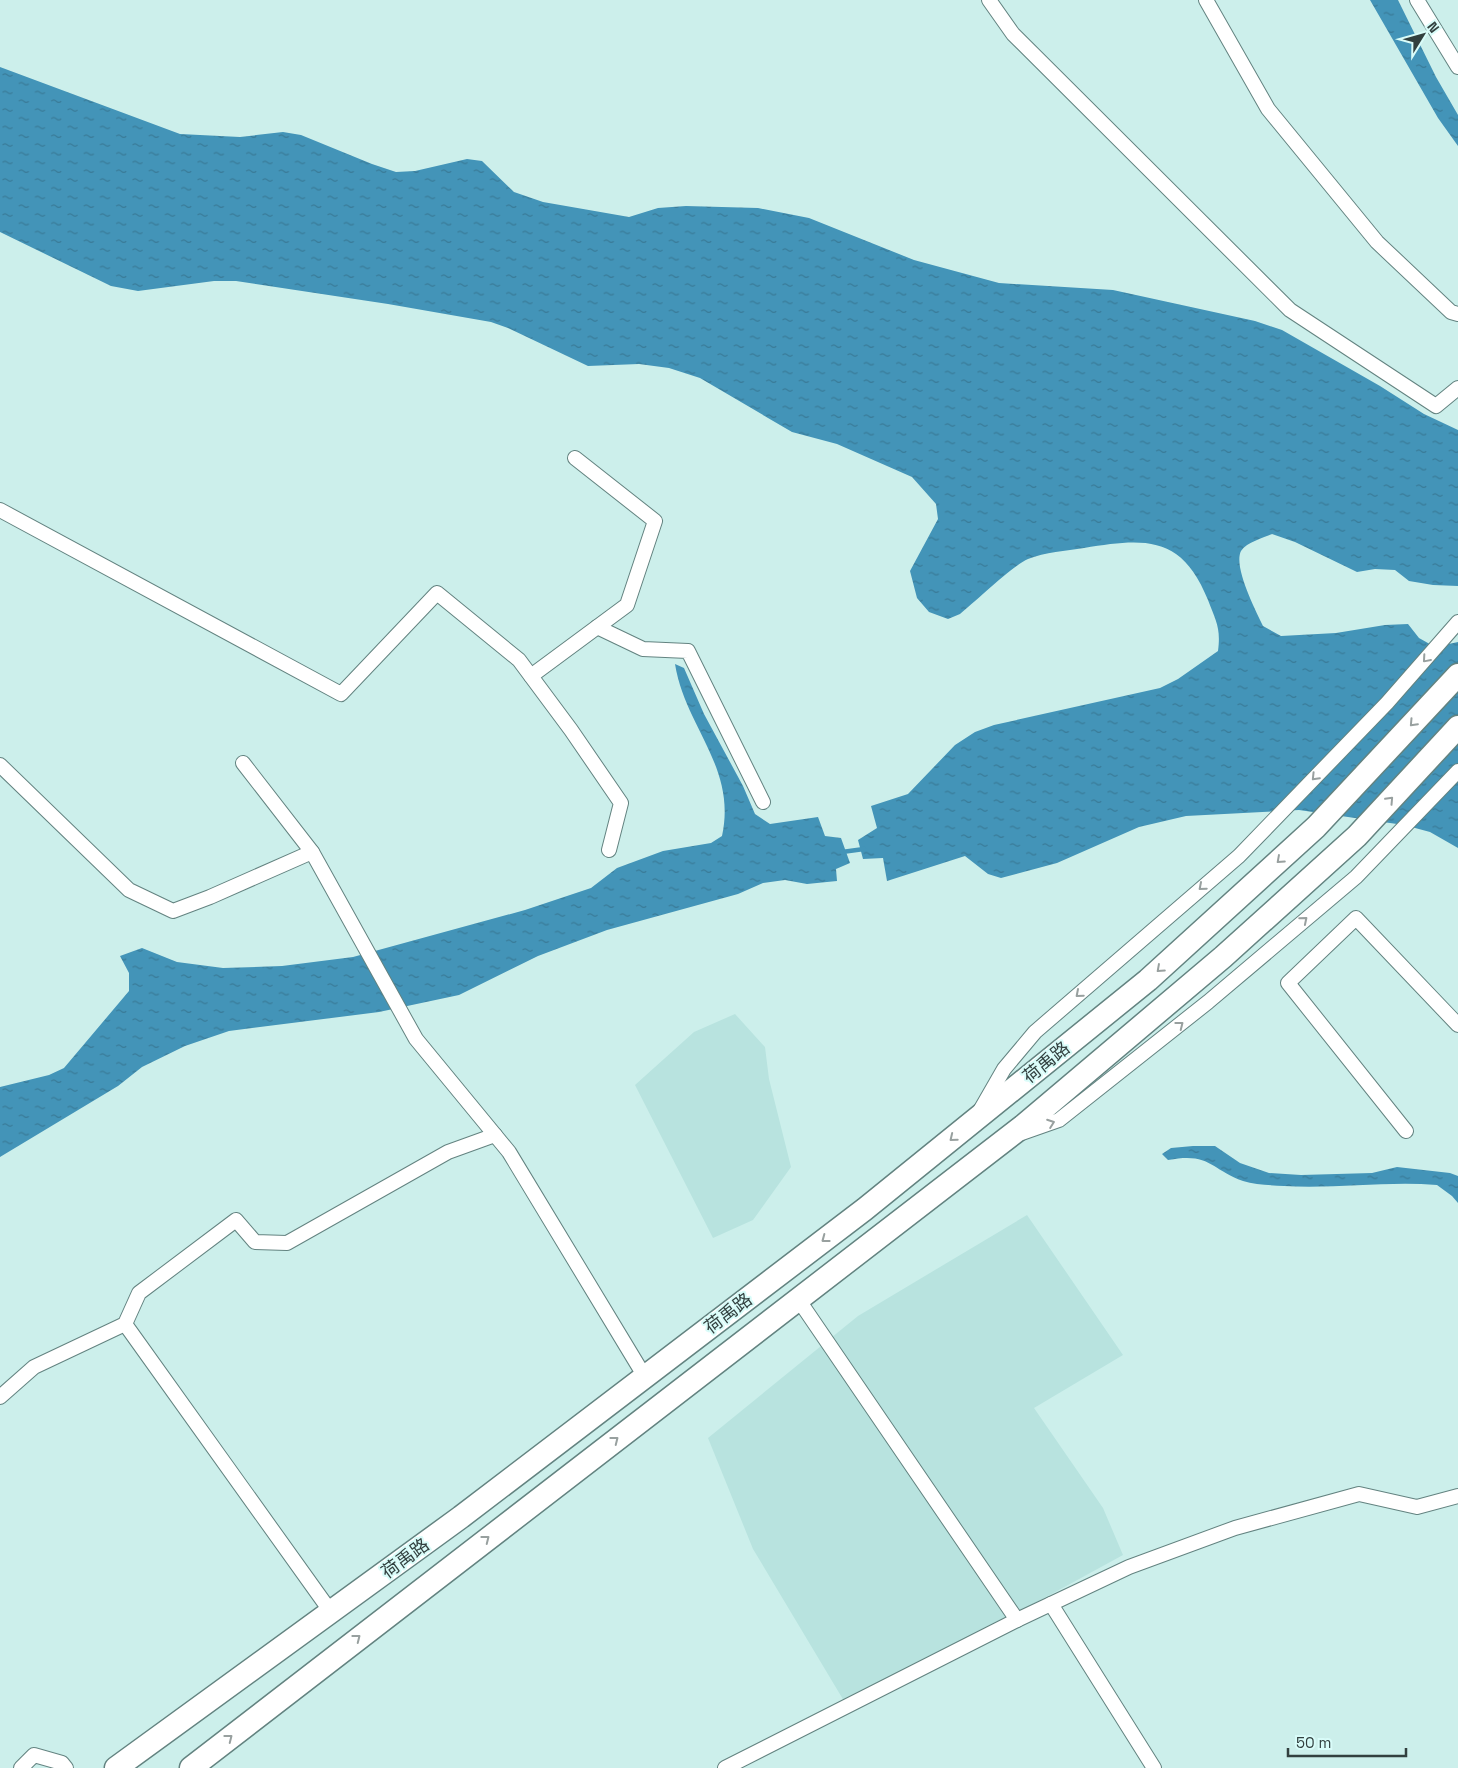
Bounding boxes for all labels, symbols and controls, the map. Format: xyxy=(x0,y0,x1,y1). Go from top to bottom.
north arrow xyxy=(1398,10,1448,60)
text: N xyxy=(1423,18,1443,36)
one-way arrow xyxy=(1423,653,1432,662)
one-way arrow xyxy=(1410,718,1419,727)
one-way arrow xyxy=(1312,772,1321,781)
one-way arrow xyxy=(1384,797,1393,806)
one-way arrow xyxy=(1276,854,1285,863)
one-way arrow xyxy=(1199,882,1208,890)
one-way arrow xyxy=(1299,917,1308,926)
one-way arrow xyxy=(1156,963,1165,972)
one-way arrow xyxy=(1076,988,1085,996)
one-way arrow xyxy=(1174,1022,1183,1030)
street label: 荷禹路 xyxy=(1018,1036,1074,1088)
one-way arrow xyxy=(1046,1119,1055,1129)
one-way arrow xyxy=(949,1133,958,1142)
one-way arrow xyxy=(822,1234,831,1242)
street label: 荷禹路 xyxy=(700,1288,756,1338)
one-way arrow xyxy=(609,1437,618,1445)
street label: 荷禹路 xyxy=(376,1533,434,1583)
one-way arrow xyxy=(480,1536,489,1544)
one-way arrow xyxy=(352,1635,361,1644)
scale bar xyxy=(1288,1726,1406,1758)
text: 50 m xyxy=(1296,1733,1331,1752)
one-way arrow xyxy=(223,1735,233,1744)

